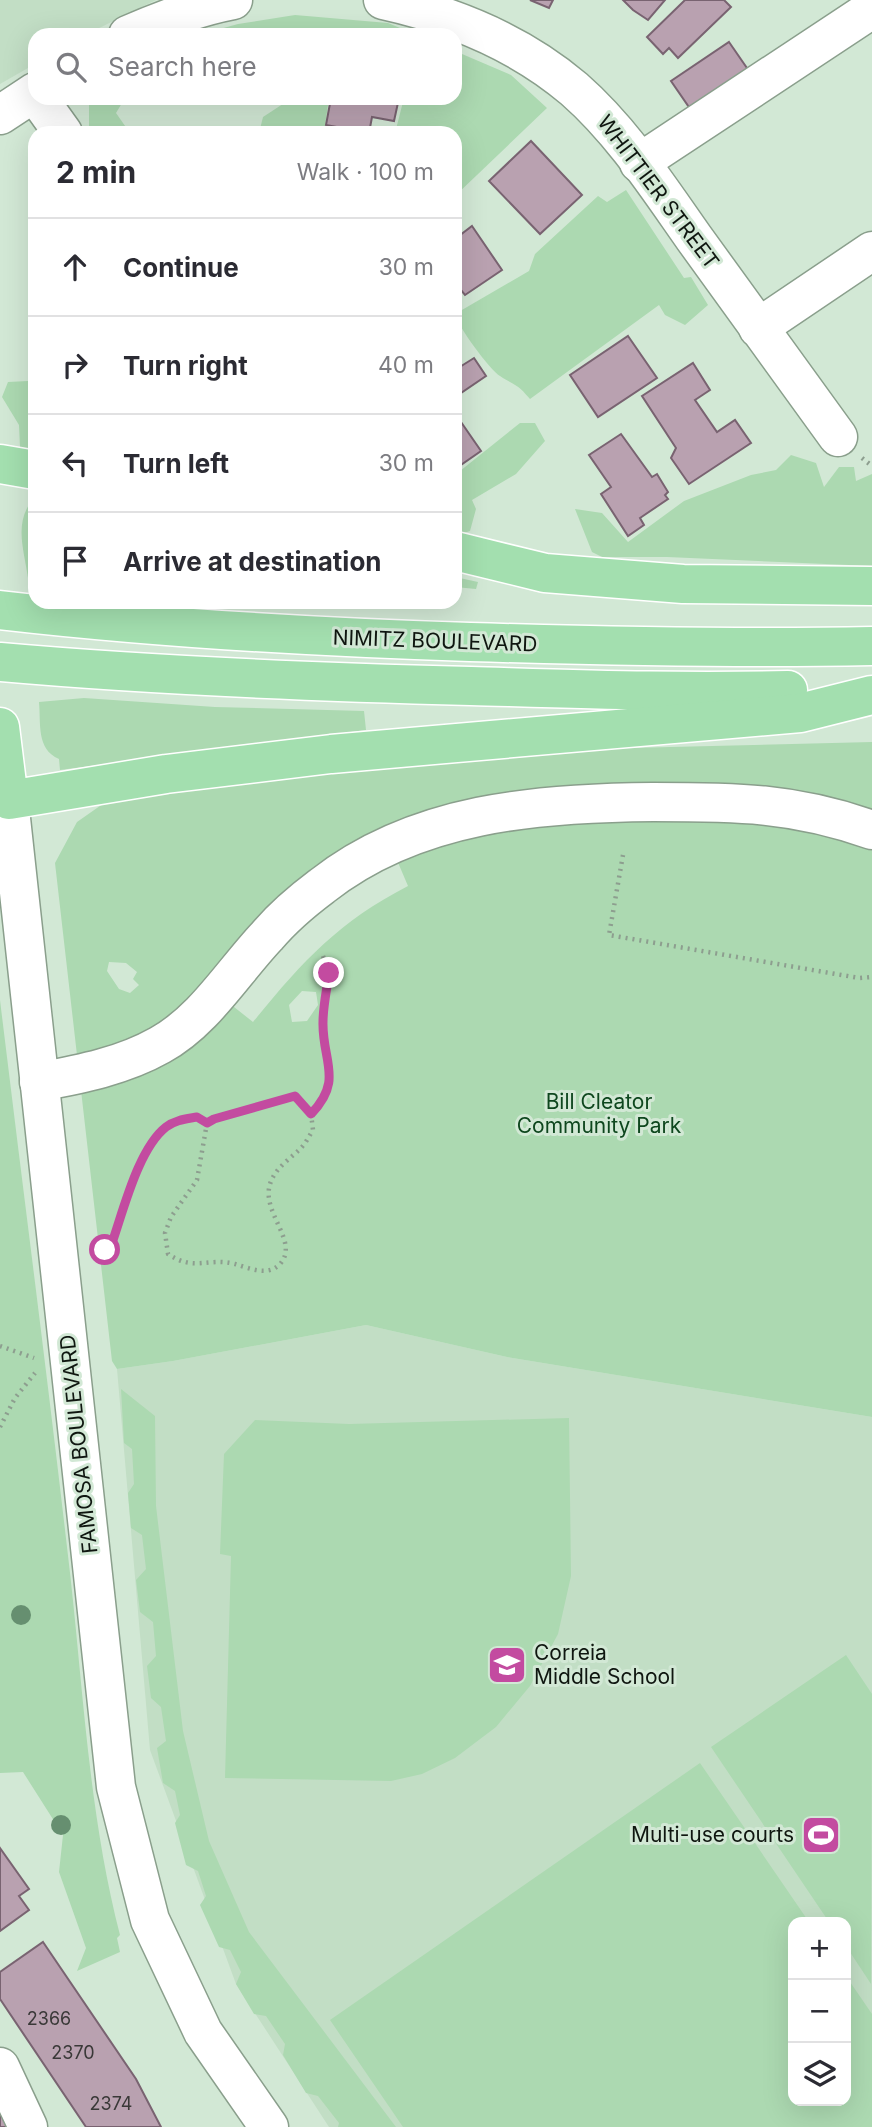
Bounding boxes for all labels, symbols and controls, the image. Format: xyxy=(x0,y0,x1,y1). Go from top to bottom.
search box xyxy=(28,28,462,105)
icon: search xyxy=(52,48,90,86)
text: Search here xyxy=(108,51,257,82)
street label: WHITTIER STREET xyxy=(592,110,724,274)
text: 2 min xyxy=(56,154,136,190)
text: Walk · 100 m xyxy=(297,158,434,186)
icon: ahead xyxy=(56,248,94,286)
text: Continue xyxy=(123,252,239,283)
text: 30 m xyxy=(379,253,434,281)
icon: right xyxy=(56,346,94,384)
text: Turn right xyxy=(123,350,248,381)
text: 40 m xyxy=(378,351,434,379)
icon: left xyxy=(56,444,94,482)
text: Turn left xyxy=(123,448,229,479)
text: 30 m xyxy=(379,449,434,477)
icon: arrive xyxy=(56,542,94,580)
text: Arrive at destination xyxy=(123,546,382,577)
street label: NIMITZ BOULEVARD xyxy=(332,624,538,657)
route end xyxy=(313,957,344,988)
park label: Bill Cleator Community Park xyxy=(517,1089,682,1138)
route start xyxy=(89,1234,120,1265)
street label: FAMOSA BOULEVARD xyxy=(55,1333,102,1555)
place label: Correia Middle School xyxy=(534,1640,675,1689)
school or university icon: Correia Middle School xyxy=(486,1644,528,1686)
sports icon: Multi-use courts xyxy=(800,1814,842,1856)
place label: Multi-use courts xyxy=(631,1822,794,1847)
map controls xyxy=(788,1917,851,2106)
button: + xyxy=(788,1917,851,1980)
button: − xyxy=(788,1980,851,2043)
house number: 2366 xyxy=(27,2008,71,2029)
house number: 2370 xyxy=(51,2042,95,2063)
button: layers xyxy=(788,2043,851,2106)
house number: 2374 xyxy=(90,2093,132,2114)

